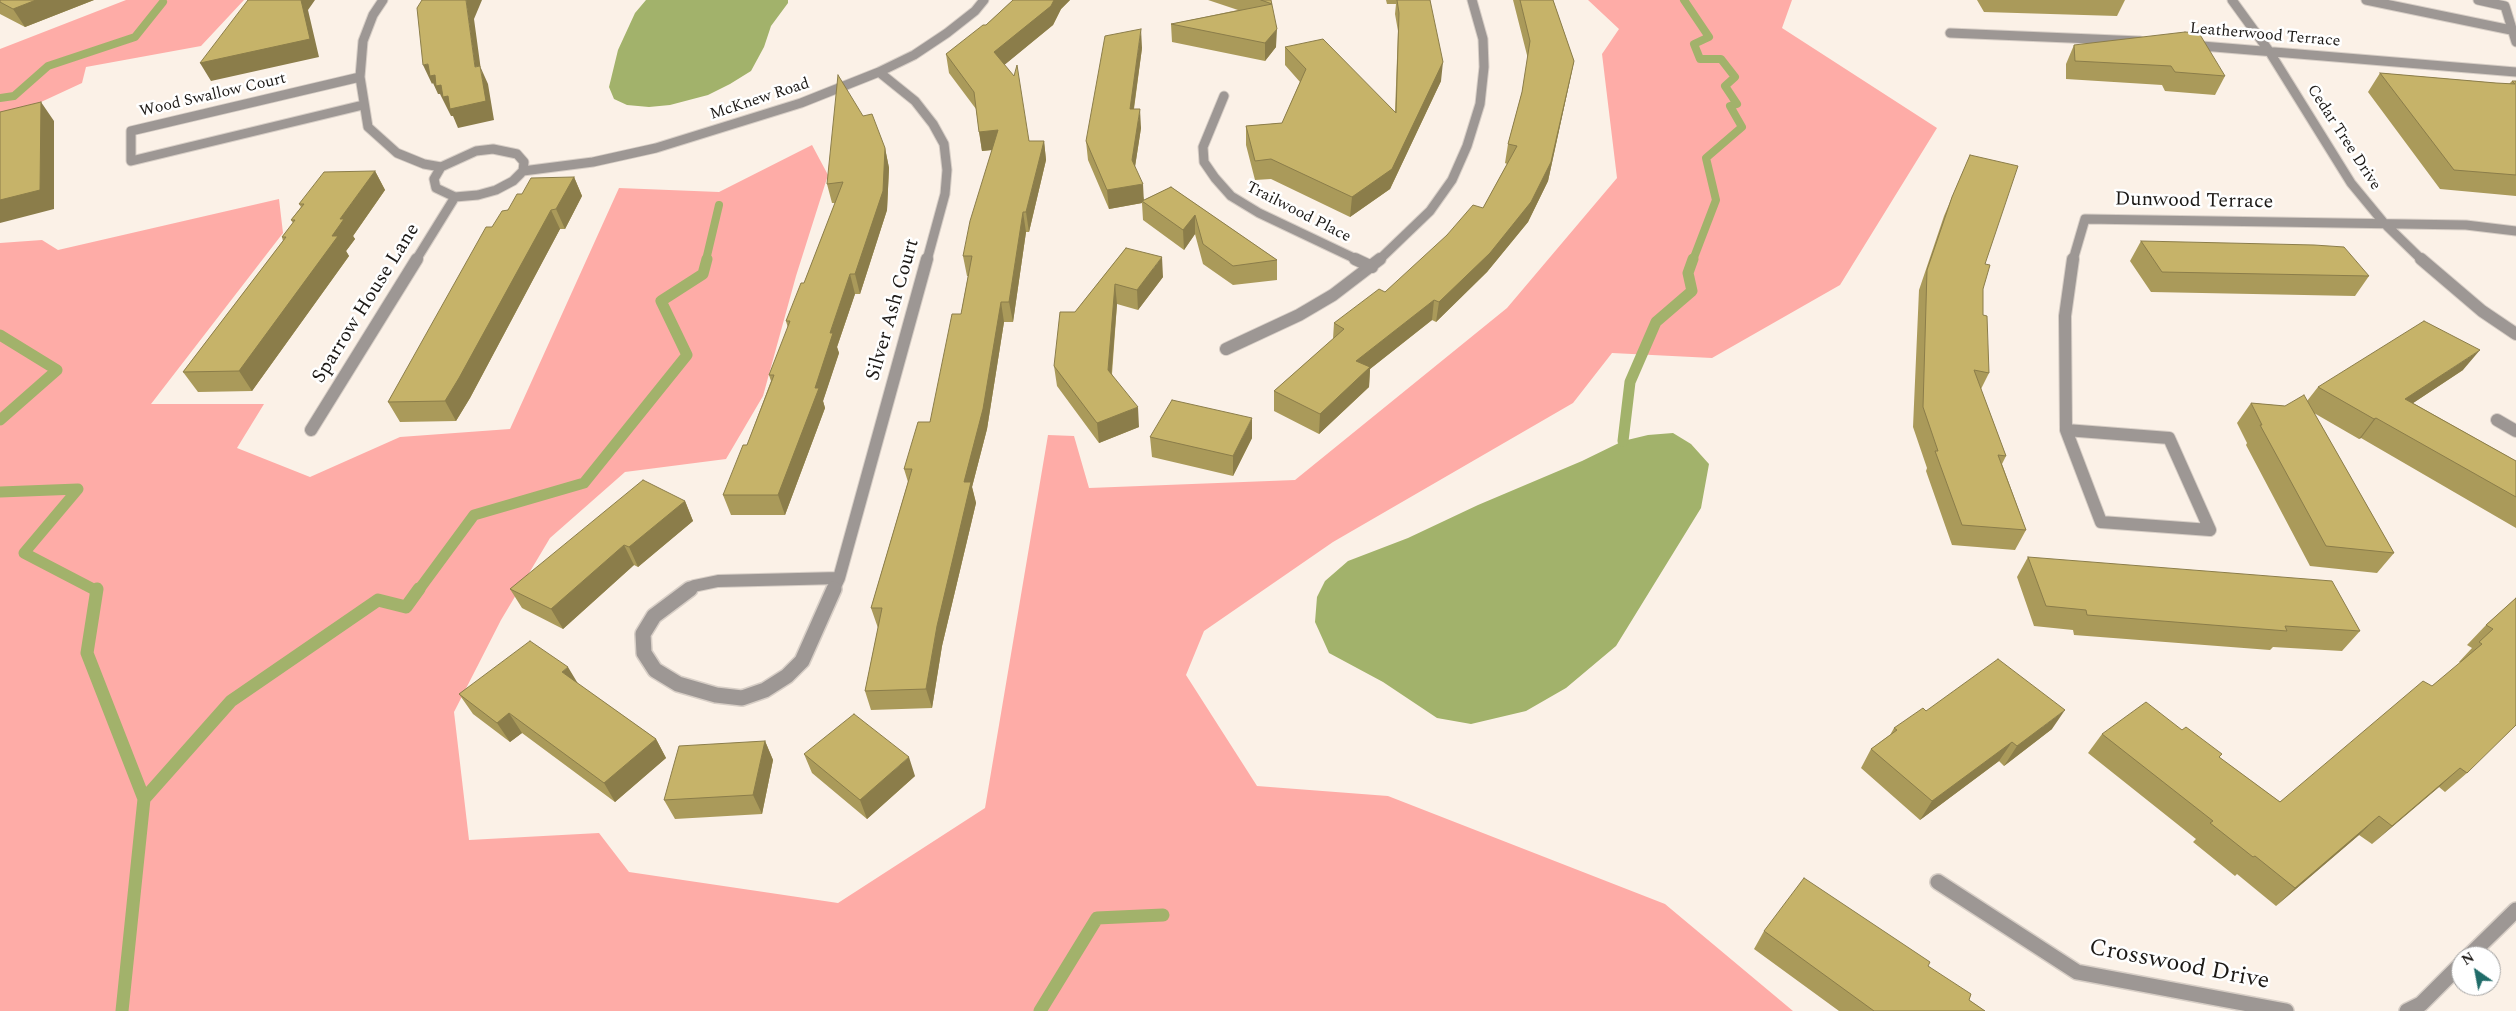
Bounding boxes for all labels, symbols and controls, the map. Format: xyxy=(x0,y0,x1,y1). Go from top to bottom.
street label: Leatherwood Terrace xyxy=(2189,20,2341,52)
street label: Wood Swallow Court xyxy=(138,70,288,122)
street label: McKnew Road xyxy=(708,75,812,125)
street label: Cedar Tree Drive xyxy=(2302,82,2384,194)
street label: Trailwood Place xyxy=(1242,178,1354,248)
street label: Dunwood Terrace xyxy=(2115,189,2273,215)
street label: Sparrow House Lane xyxy=(308,220,426,388)
street label: Silver Ash Court xyxy=(862,236,926,384)
street label: Crosswood Drive xyxy=(2087,934,2271,998)
north arrow xyxy=(2451,946,2501,996)
text: N xyxy=(2458,947,2479,971)

